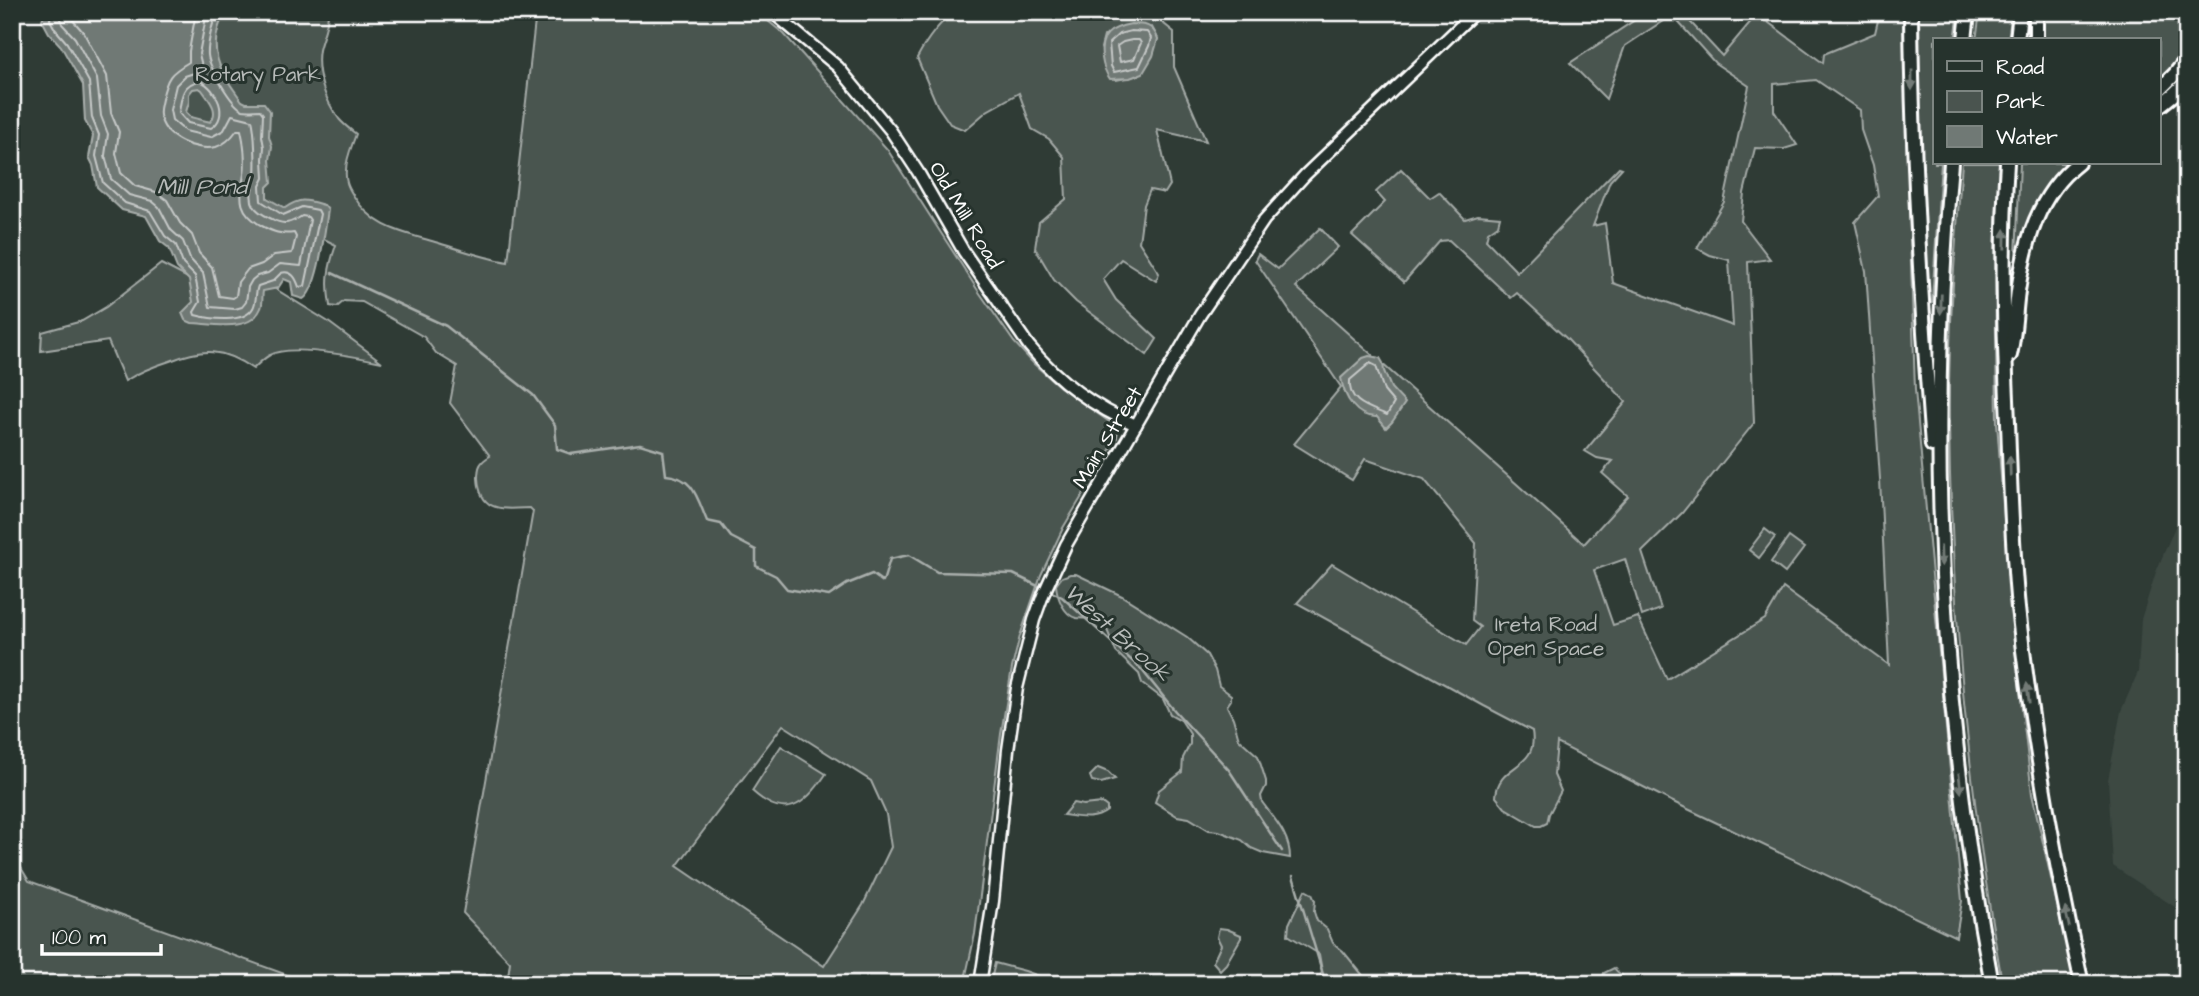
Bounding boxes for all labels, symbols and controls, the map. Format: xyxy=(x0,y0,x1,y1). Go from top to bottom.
legend xyxy=(1933,38,2160,164)
text: Road xyxy=(1996,53,2044,82)
park label: Rotary Park xyxy=(195,60,321,91)
one-way arrow xyxy=(1906,70,1918,92)
text: Park xyxy=(1996,87,2045,116)
text: Water xyxy=(1996,123,2058,152)
street label: Old Mill Road xyxy=(922,156,1009,274)
water label: Mill Pond xyxy=(157,171,251,203)
one-way arrow xyxy=(1999,228,2011,250)
one-way arrow xyxy=(1936,293,1947,315)
street label: Main Street xyxy=(1065,380,1150,494)
one-way arrow xyxy=(2004,455,2015,477)
one-way arrow xyxy=(1936,545,1947,567)
water label: West Brook xyxy=(1057,576,1178,690)
park label: Ireta Road Open Space xyxy=(1488,610,1604,664)
one-way arrow xyxy=(2023,682,2034,704)
one-way arrow xyxy=(1955,772,1966,794)
one-way arrow xyxy=(2061,906,2072,928)
scale bar xyxy=(42,912,161,956)
text: 100 m xyxy=(52,923,107,952)

